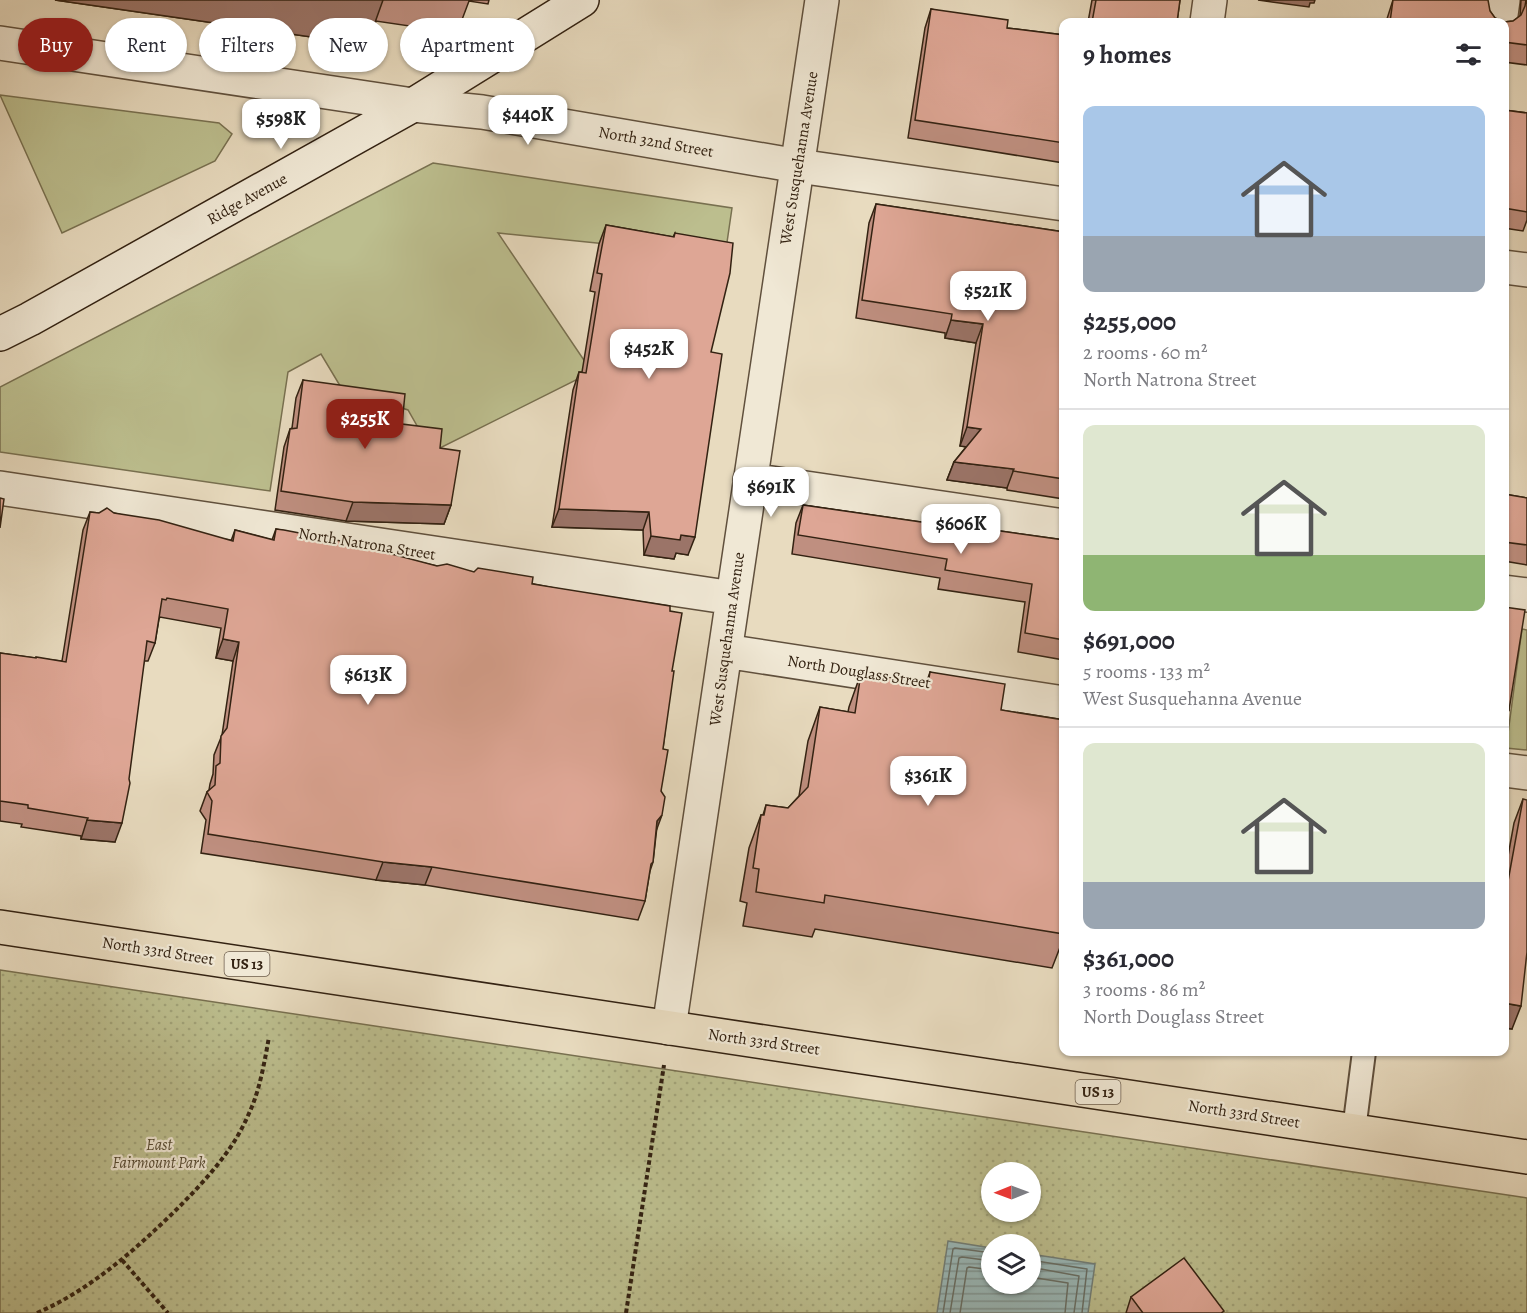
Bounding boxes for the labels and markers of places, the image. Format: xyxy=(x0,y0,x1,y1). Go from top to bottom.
pin: $440K xyxy=(486,95,570,146)
pin: $598K xyxy=(239,99,323,150)
pin: $521K xyxy=(946,271,1030,322)
pin: $452K xyxy=(607,329,691,380)
pin: $255K xyxy=(323,399,407,450)
pin: $691K xyxy=(729,467,813,518)
pin: $606K xyxy=(919,504,1003,555)
pin: $613K xyxy=(326,655,410,706)
pin: $361K xyxy=(886,756,970,807)

